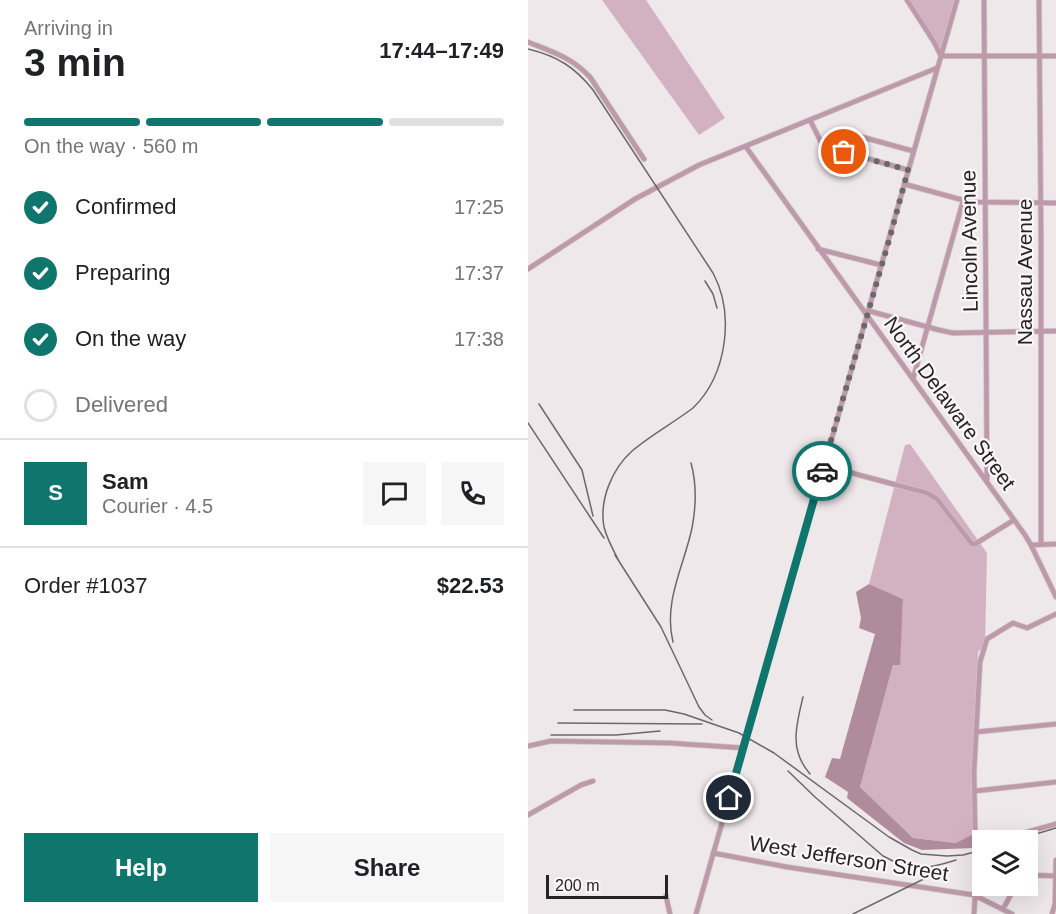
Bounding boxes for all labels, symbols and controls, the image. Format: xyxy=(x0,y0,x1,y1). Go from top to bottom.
text: Arriving in xyxy=(24,17,113,39)
text: 17:44–17:49 xyxy=(379,38,504,63)
text: 3 min xyxy=(24,41,126,84)
pin xyxy=(818,126,869,177)
text: On the way · 560 m xyxy=(24,135,199,157)
icon: bag xyxy=(827,135,860,168)
street label: Lincoln Avenue xyxy=(956,170,982,312)
icon: check xyxy=(24,191,57,224)
text: Confirmed xyxy=(75,194,176,219)
text: 17:25 xyxy=(454,196,504,218)
street label: Nassau Avenue xyxy=(1013,199,1036,345)
icon: check xyxy=(24,257,57,290)
text: Preparing xyxy=(75,260,170,285)
text: 17:37 xyxy=(454,262,504,284)
street label: North Delaware Street xyxy=(880,312,1020,494)
icon: check xyxy=(24,323,57,356)
text: On the way xyxy=(75,326,186,351)
text: 17:38 xyxy=(454,328,504,350)
text: Delivered xyxy=(75,392,168,417)
courier xyxy=(792,441,852,501)
icon: car xyxy=(806,455,839,488)
button: chat xyxy=(363,462,426,525)
button: phone xyxy=(441,462,504,525)
text: Sam xyxy=(102,469,148,494)
text: S xyxy=(48,480,63,505)
text: Courier · 4.5 xyxy=(102,495,213,517)
text: Order #1037 xyxy=(24,573,148,598)
text: $22.53 xyxy=(437,573,504,598)
pin xyxy=(703,772,754,823)
icon: home xyxy=(712,781,745,814)
map controls xyxy=(972,830,1038,896)
button: layers xyxy=(972,830,1038,896)
street label: West Jefferson Street xyxy=(748,831,950,885)
button: Help xyxy=(24,833,258,902)
button: Share xyxy=(270,833,504,902)
scale bar xyxy=(546,872,668,900)
text: 200 m xyxy=(555,877,599,894)

